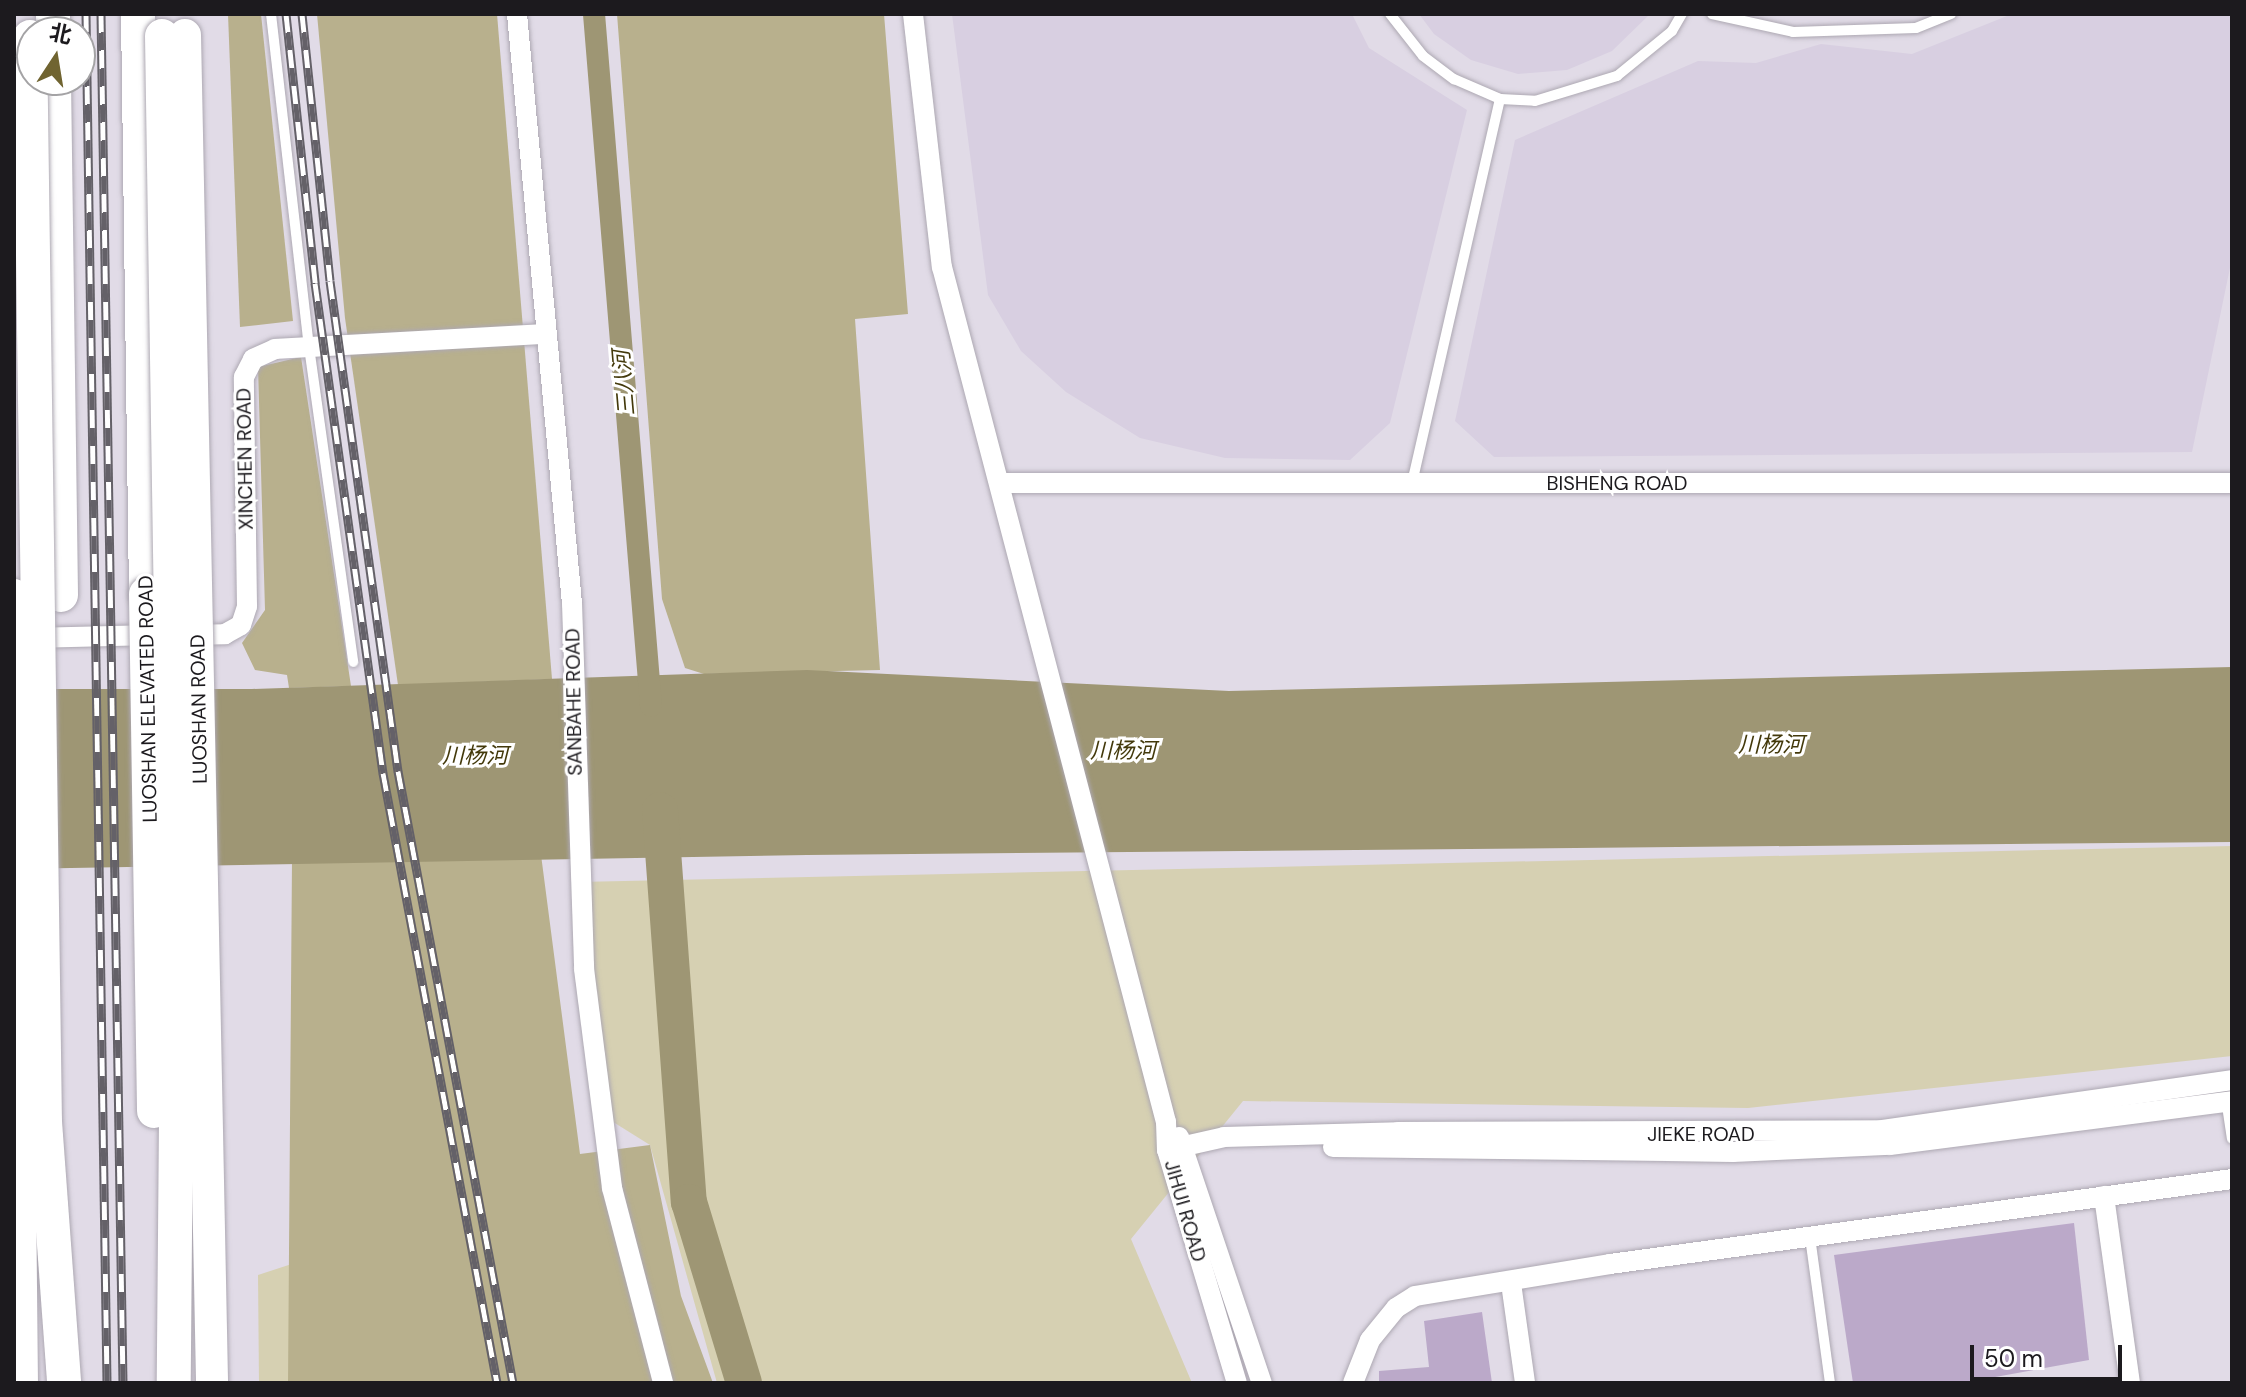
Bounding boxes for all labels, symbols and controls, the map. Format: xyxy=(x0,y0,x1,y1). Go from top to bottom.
north arrow xyxy=(16,16,96,96)
text: 北 xyxy=(47,18,74,50)
water label: 三八河 xyxy=(608,349,640,417)
street label: XINCHEN ROAD xyxy=(232,388,258,530)
street label: BISHENG ROAD xyxy=(1547,471,1687,495)
street label: LUOSHAN ELEVATED ROAD xyxy=(134,575,162,823)
street label: SANBAHE ROAD xyxy=(561,628,587,776)
street label: LUOSHAN ROAD xyxy=(186,634,212,784)
water label: 川杨河 xyxy=(1738,732,1804,758)
water label: 川杨河 xyxy=(1090,738,1156,764)
water label: 川杨河 xyxy=(442,743,508,769)
street label: JIEKE ROAD xyxy=(1647,1122,1755,1146)
street label: JIHUI ROAD xyxy=(1159,1157,1211,1265)
scale bar xyxy=(1974,1329,2126,1379)
text: 50 m xyxy=(1984,1343,2043,1374)

